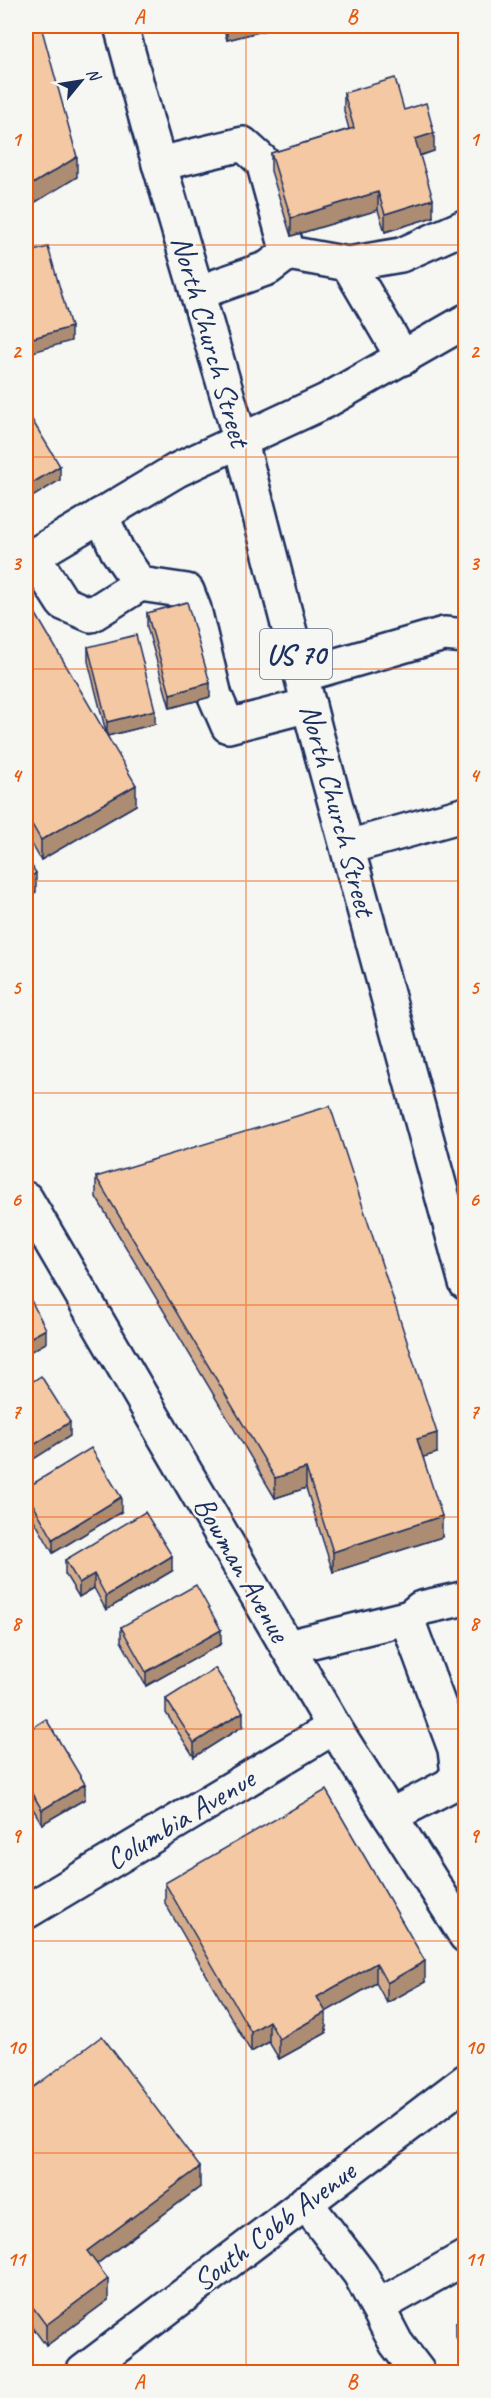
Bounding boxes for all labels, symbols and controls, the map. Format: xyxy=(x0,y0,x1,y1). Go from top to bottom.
text: A xyxy=(134,4,146,29)
text: B xyxy=(347,4,359,29)
north arrow xyxy=(51,51,111,111)
text: N xyxy=(82,65,106,86)
text: 1 xyxy=(12,127,23,152)
text: 1 xyxy=(470,127,481,152)
street label: North Church Street xyxy=(163,231,260,454)
text: 2 xyxy=(12,339,23,364)
text: 2 xyxy=(470,339,481,364)
text: 3 xyxy=(12,551,23,576)
text: 3 xyxy=(470,551,481,576)
road number: US 70 xyxy=(260,629,332,679)
street label: North Church Street xyxy=(291,700,385,923)
text: 4 xyxy=(12,763,24,788)
text: 4 xyxy=(470,763,482,788)
text: 5 xyxy=(12,975,23,1000)
text: 5 xyxy=(470,975,481,1000)
text: 6 xyxy=(11,1187,22,1212)
text: 6 xyxy=(469,1187,480,1212)
text: 7 xyxy=(12,1399,23,1424)
text: 7 xyxy=(470,1399,481,1424)
street label: Bowman Avenue xyxy=(185,1490,300,1650)
text: 8 xyxy=(12,1611,24,1636)
text: 8 xyxy=(470,1611,482,1636)
street label: Columbia Avenue xyxy=(99,1758,263,1878)
text: 9 xyxy=(12,1823,23,1848)
text: 9 xyxy=(470,1823,481,1848)
text: 10 xyxy=(7,2035,27,2060)
text: 10 xyxy=(465,2035,485,2060)
street label: South Cobb Avenue xyxy=(185,2151,365,2300)
text: 11 xyxy=(7,2247,27,2272)
text: 11 xyxy=(465,2247,485,2272)
text: A xyxy=(134,2369,146,2394)
text: B xyxy=(347,2369,359,2394)

